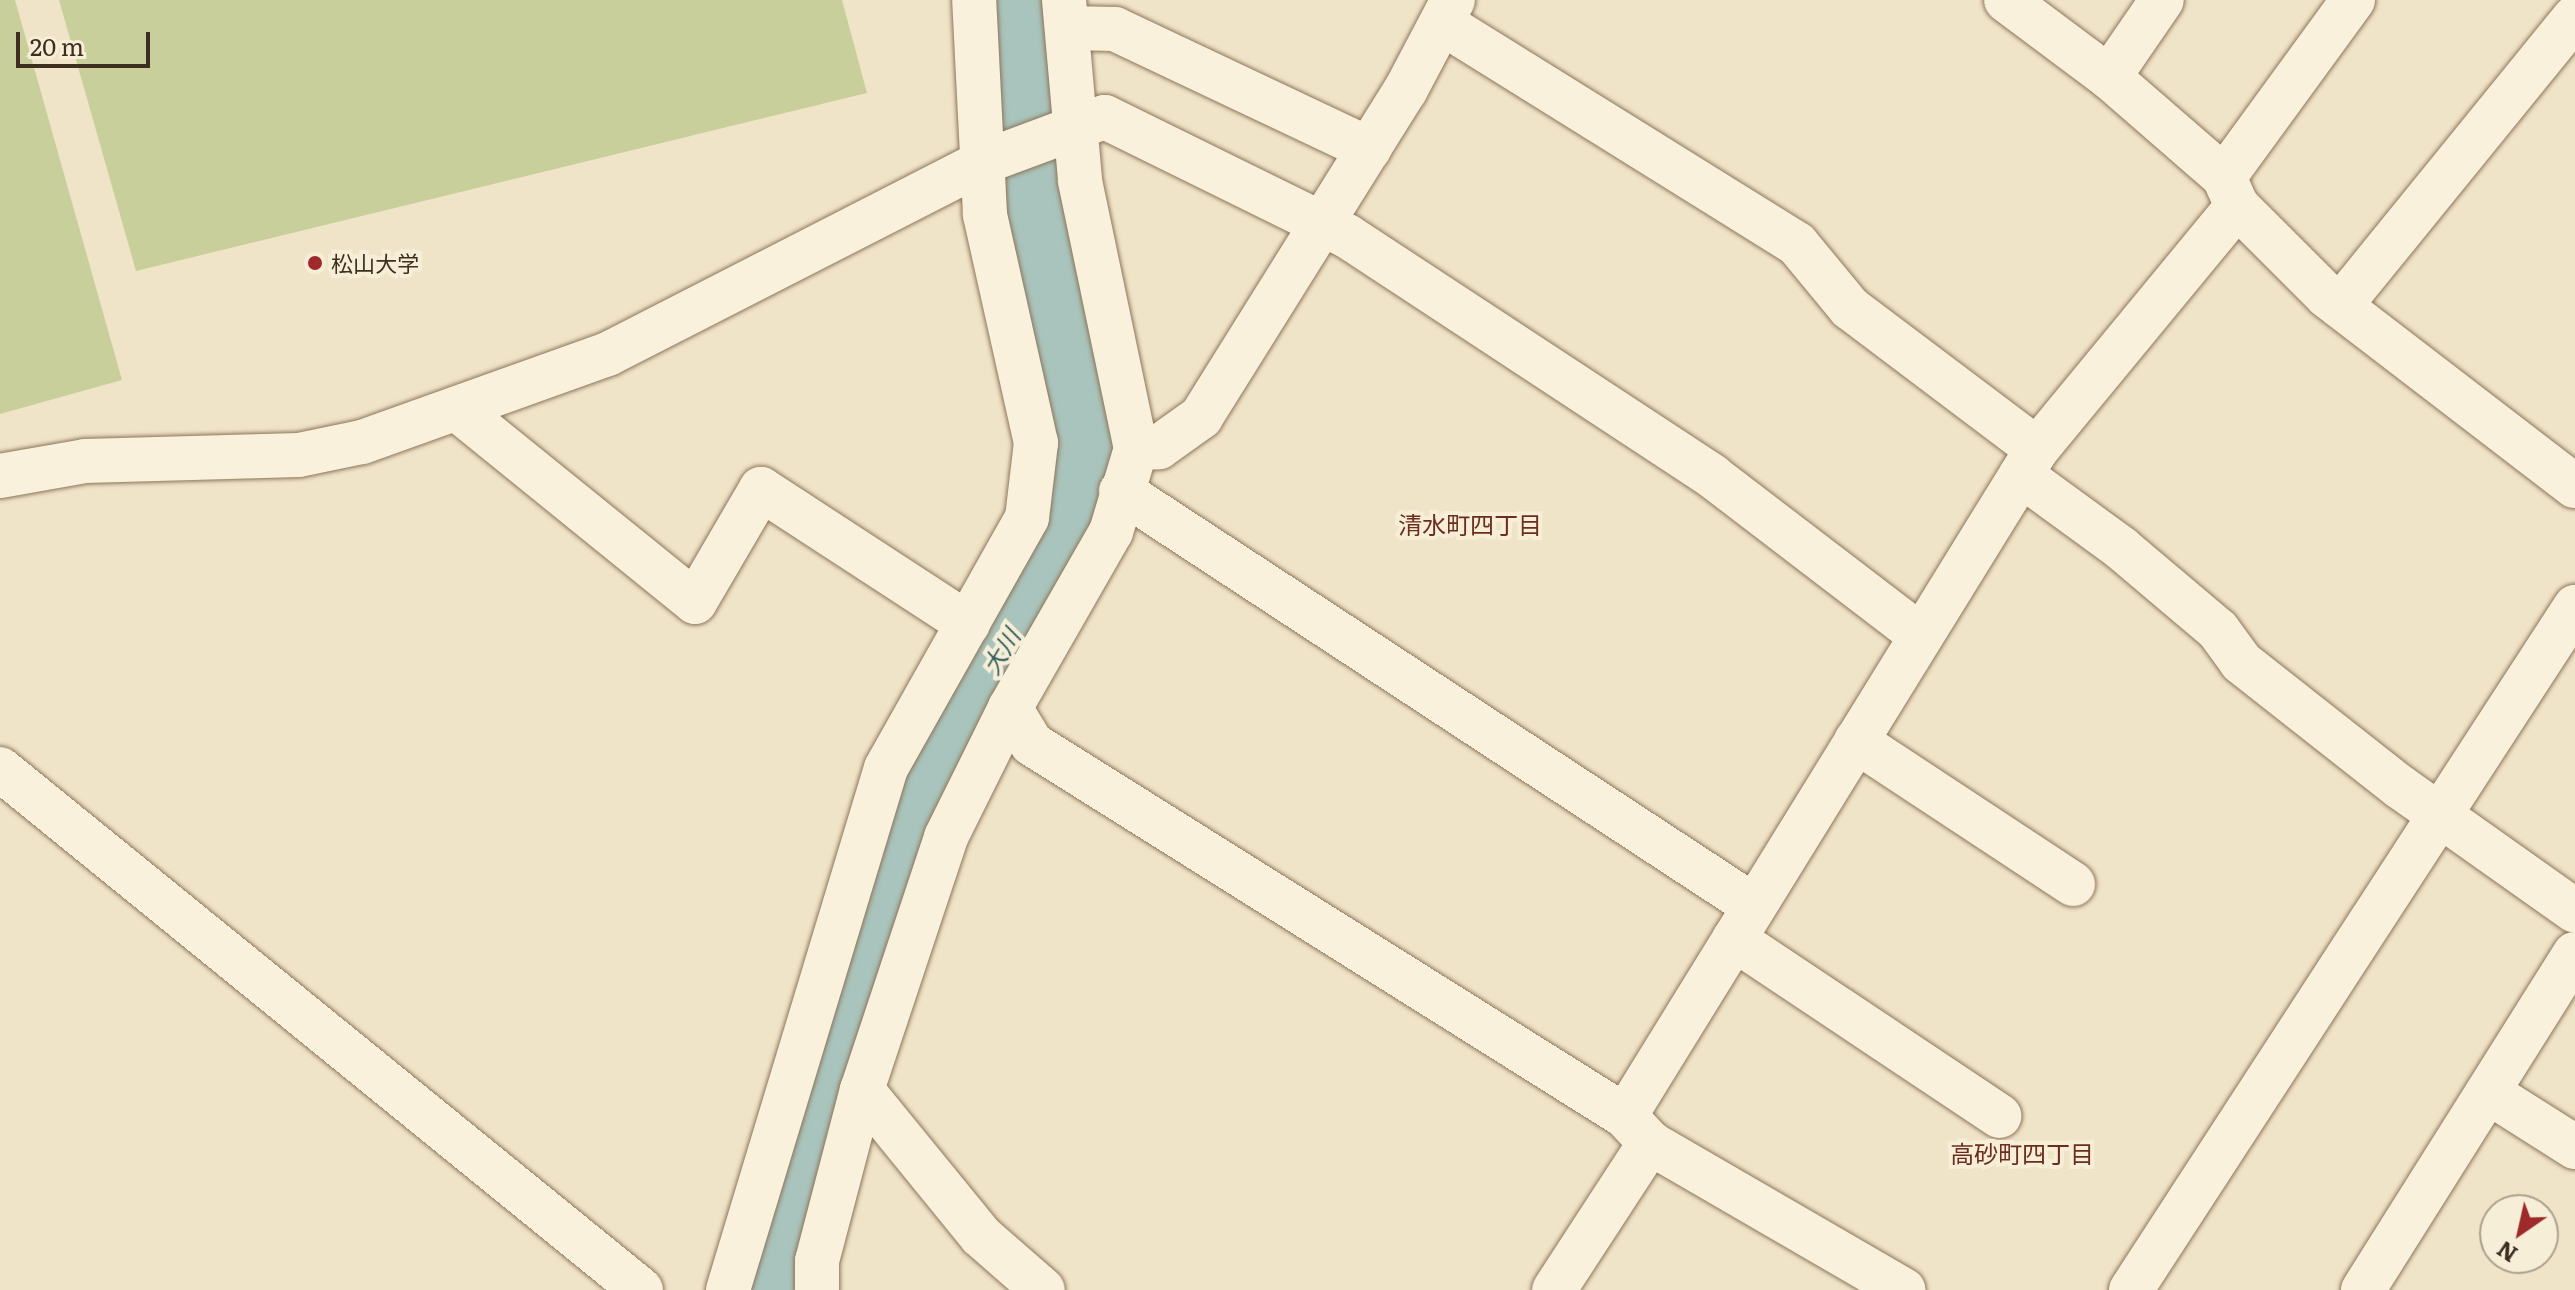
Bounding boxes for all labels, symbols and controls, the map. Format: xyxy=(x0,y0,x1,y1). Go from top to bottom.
scale bar xyxy=(20,16,154,66)
text: 20 m xyxy=(30,28,84,63)
place label: 松山大学 xyxy=(331,250,419,276)
marker: 松山大学 xyxy=(306,254,324,272)
district label: 清水町四丁目 xyxy=(1398,510,1542,538)
water label: 大川 xyxy=(975,623,1025,679)
district label: 高砂町四丁目 xyxy=(1950,1139,2094,1167)
north arrow xyxy=(2479,1194,2559,1274)
text: N xyxy=(2490,1234,2523,1271)

